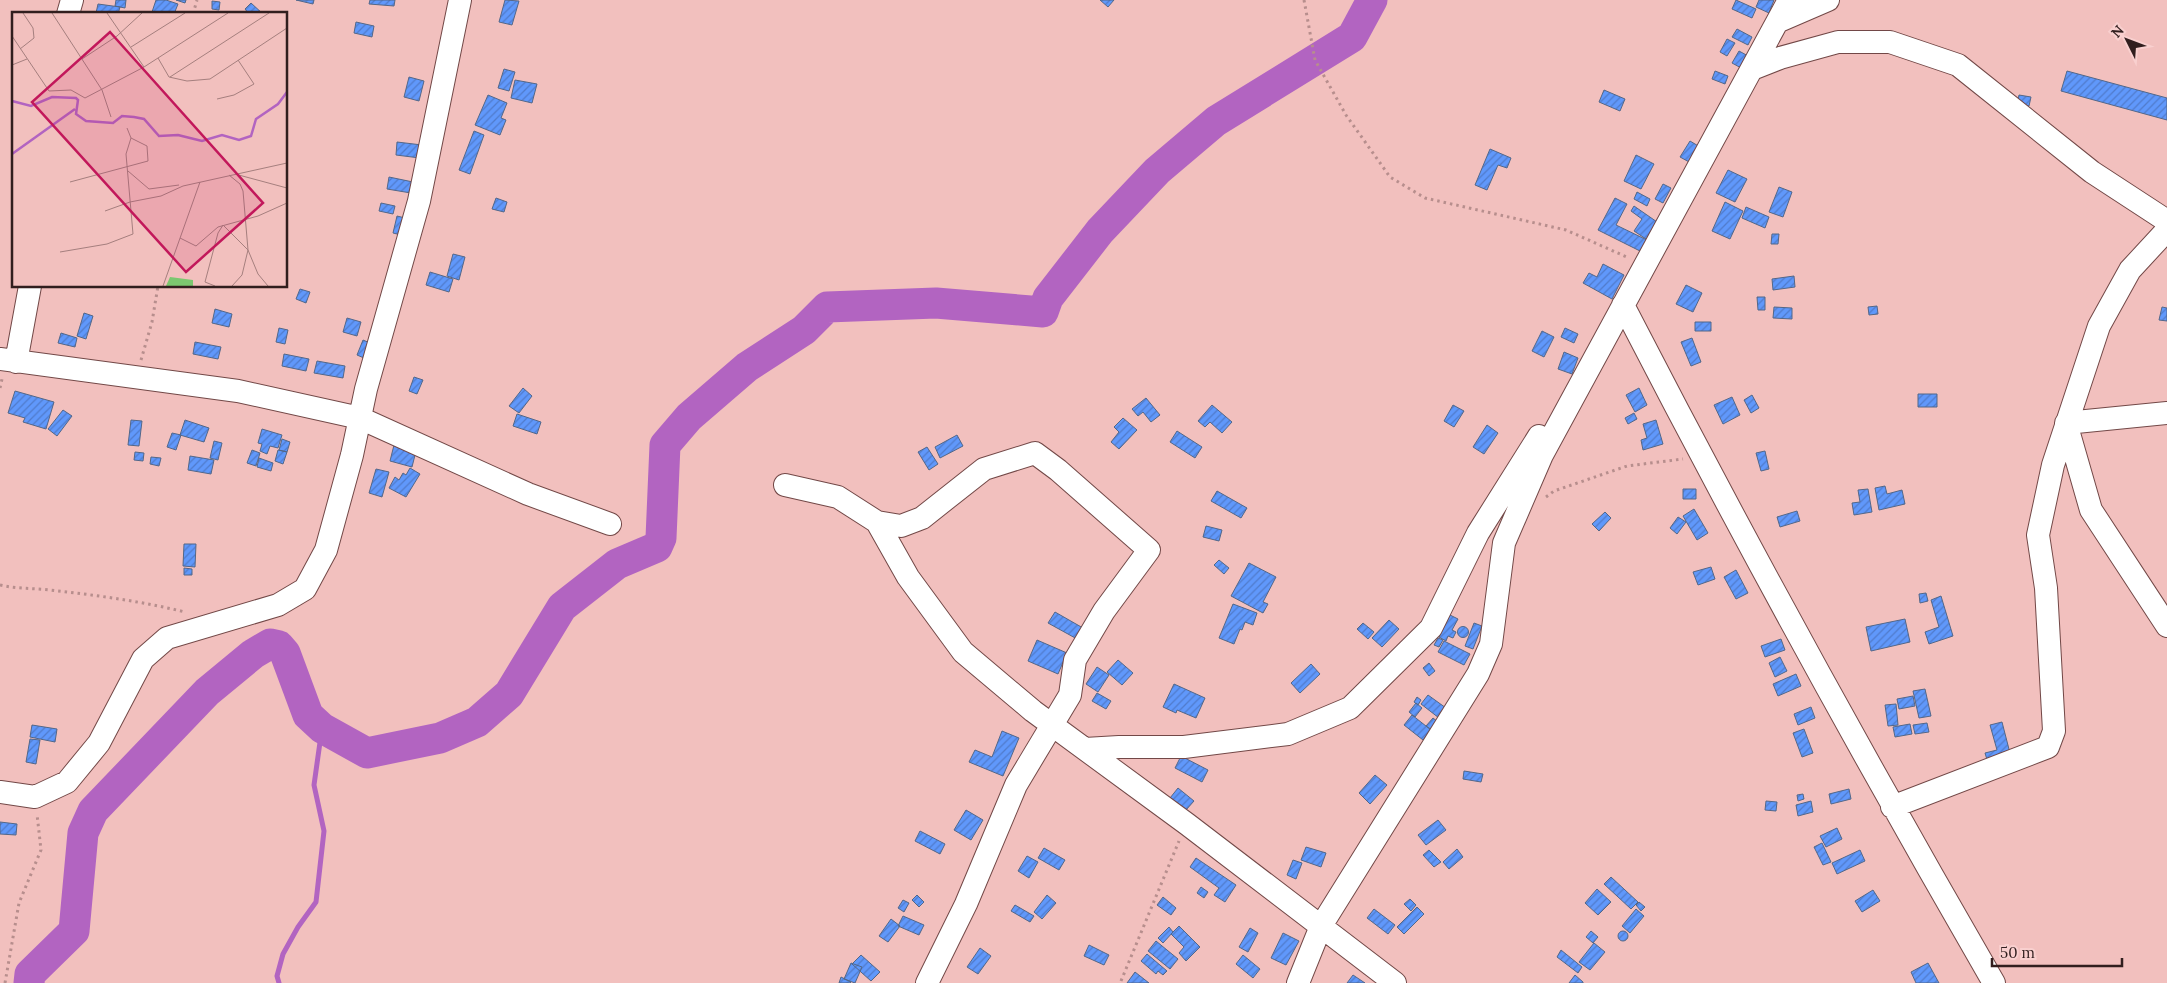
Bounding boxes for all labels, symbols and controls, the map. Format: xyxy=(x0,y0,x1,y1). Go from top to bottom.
inset map xyxy=(12,12,288,288)
north arrow xyxy=(2102,15,2152,65)
text: N xyxy=(2107,21,2128,41)
scale bar xyxy=(1992,936,2122,968)
text: 50 m xyxy=(2000,943,2035,962)

